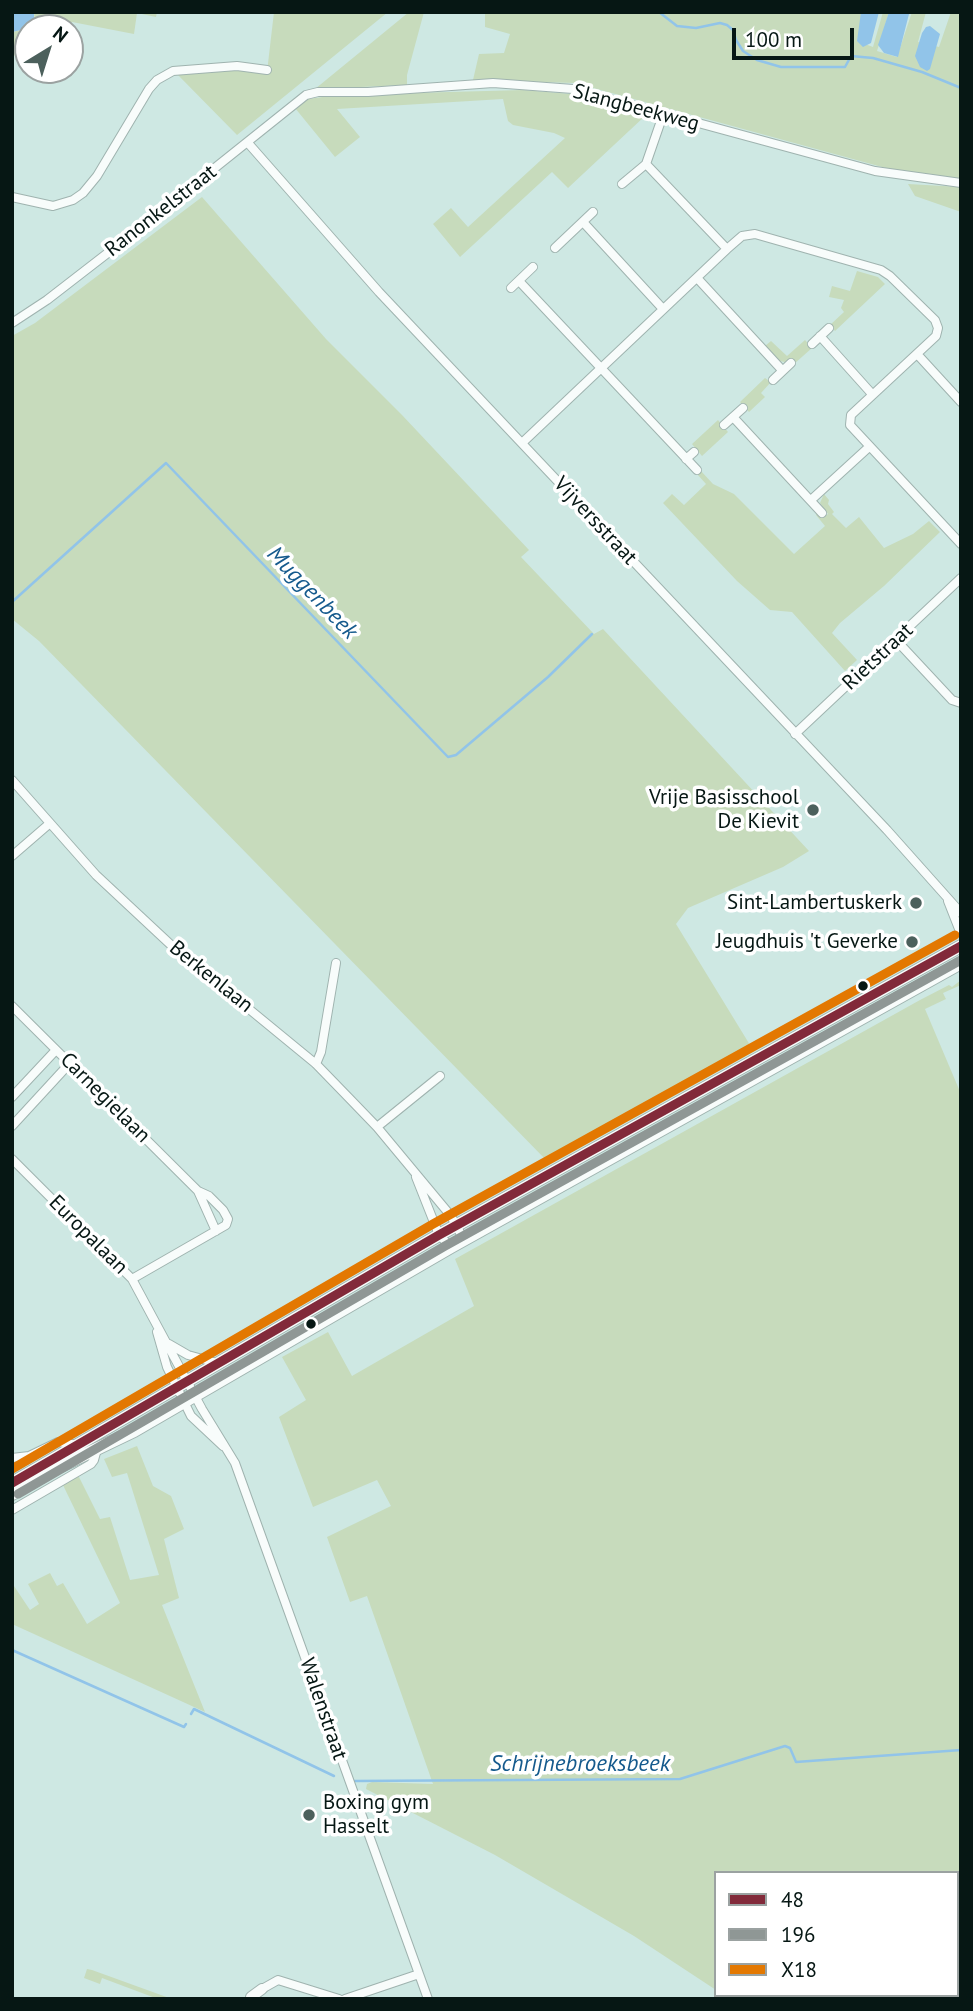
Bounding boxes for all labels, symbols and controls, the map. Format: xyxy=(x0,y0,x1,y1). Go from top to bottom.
north arrow xyxy=(14,14,84,84)
scale bar xyxy=(735,14,858,58)
text: N xyxy=(48,21,73,47)
text: 100 m xyxy=(745,26,802,53)
street label: Slangbeekweg xyxy=(570,79,702,137)
street label: Ranonkelstraat xyxy=(100,160,222,262)
street label: Vijversstraat xyxy=(548,472,642,570)
water label: Muggenbeek xyxy=(261,541,363,645)
street label: Rietstraat xyxy=(838,618,918,696)
place label: Vrije Basisschool De Kievit xyxy=(649,785,799,835)
marker: Vrije Basisschool De Kievit xyxy=(805,802,821,818)
place label: Sint-Lambertuskerk xyxy=(727,890,902,916)
marker: Sint-Lambertuskerk xyxy=(908,895,924,911)
place label: Jeugdhuis 't Geverke xyxy=(716,929,898,955)
marker: Jeugdhuis 't Geverke xyxy=(904,934,920,950)
street label: Berkenlaan xyxy=(164,936,258,1018)
unlabelled marker xyxy=(856,979,870,993)
street label: Carnegielaan xyxy=(55,1048,155,1148)
street label: Europalaan xyxy=(43,1190,133,1280)
unlabelled marker xyxy=(304,1317,318,1331)
street label: Walenstraat xyxy=(294,1655,352,1763)
water label: Schrijnebroeksbeek xyxy=(490,1750,670,1778)
place label: Boxing gym Hasselt xyxy=(323,1790,429,1840)
marker: Boxing gym Hasselt xyxy=(301,1807,317,1823)
legend xyxy=(714,1871,959,1997)
text: 48 xyxy=(781,1886,804,1913)
text: 196 xyxy=(781,1921,815,1948)
text: X18 xyxy=(781,1956,817,1983)

